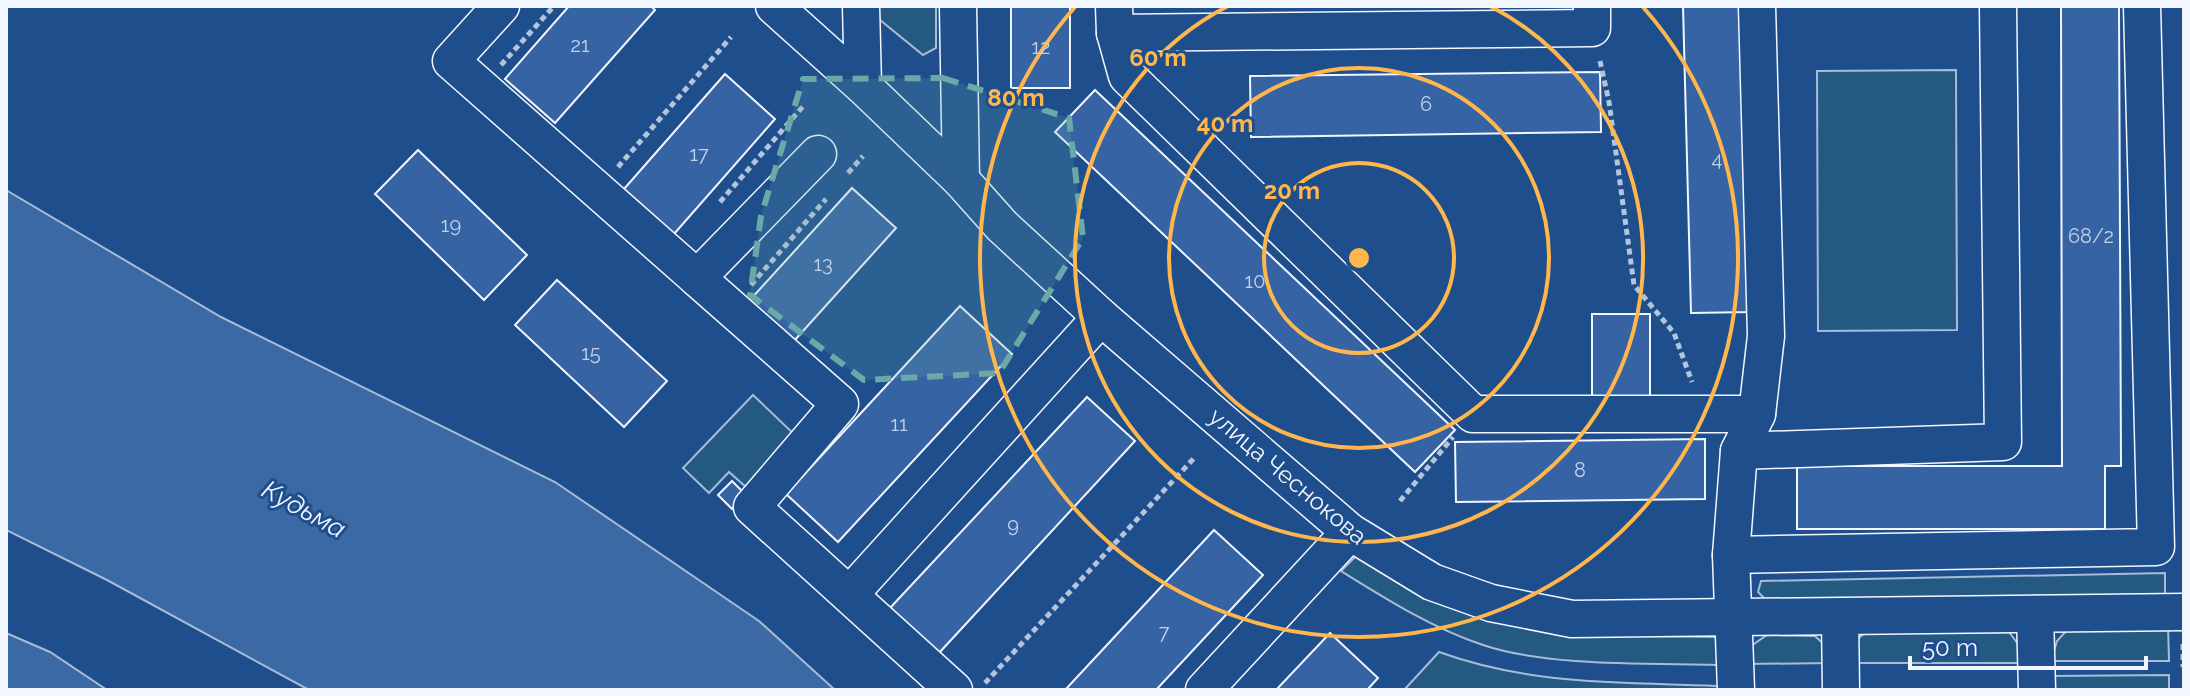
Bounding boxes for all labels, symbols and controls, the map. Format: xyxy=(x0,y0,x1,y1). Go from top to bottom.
house number: 21 xyxy=(571,33,590,57)
house number: 12 xyxy=(1032,35,1050,59)
text: 60 m xyxy=(1129,43,1187,72)
text: 80 m xyxy=(987,83,1045,112)
house number: 6 xyxy=(1420,92,1432,116)
text: 40 m xyxy=(1197,109,1253,138)
house number: 17 xyxy=(689,142,709,166)
house number: 4 xyxy=(1712,147,1723,171)
text: 20 m xyxy=(1264,176,1320,205)
house number: 19 xyxy=(441,213,461,237)
house number: 68/2 xyxy=(2068,224,2114,248)
centre of rings xyxy=(1345,244,1373,272)
house number: 13 xyxy=(813,252,833,276)
house number: 10 xyxy=(1245,269,1265,293)
house number: 15 xyxy=(581,341,601,365)
street label: улица Чеснокова xyxy=(1203,402,1373,550)
house number: 11 xyxy=(890,412,908,436)
house number: 8 xyxy=(1574,458,1586,482)
water label: Кудьма xyxy=(257,474,351,544)
house number: 9 xyxy=(1007,513,1019,537)
house number: 7 xyxy=(1159,620,1170,644)
scale bar xyxy=(1910,620,2146,670)
text: 50 m xyxy=(1922,633,1978,662)

